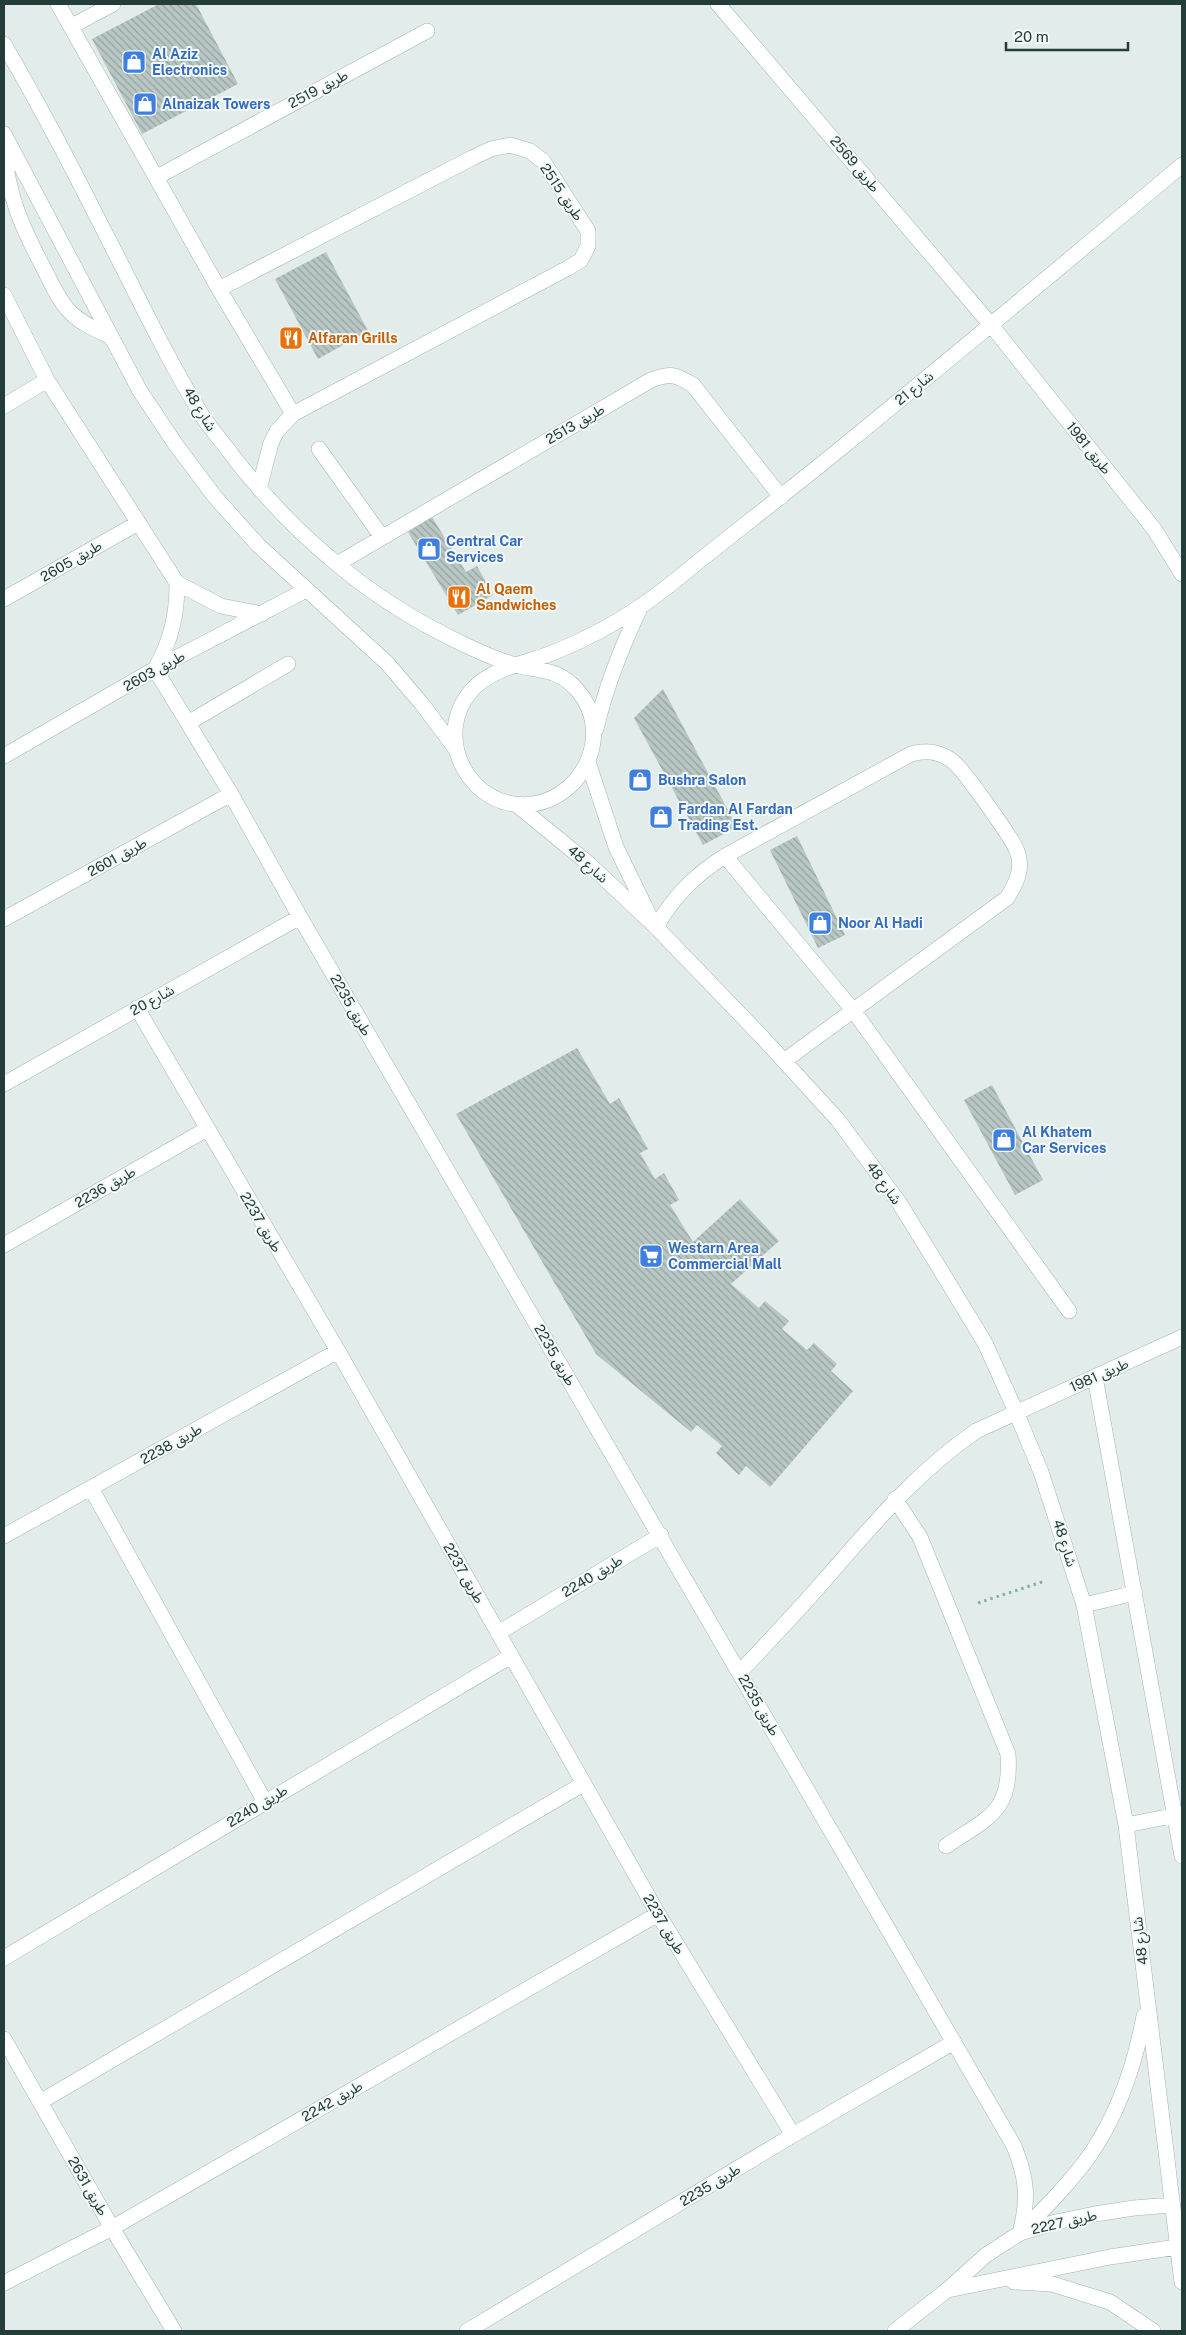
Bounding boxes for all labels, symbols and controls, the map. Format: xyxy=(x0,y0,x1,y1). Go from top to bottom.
scale bar xyxy=(1006,20,1128,52)
text: 20 m xyxy=(1014,28,1049,45)
place label: Al Aziz Electronics xyxy=(152,46,227,78)
shop icon: Al Aziz Electronics xyxy=(121,49,147,75)
street label: طريق 2519 xyxy=(285,67,352,113)
shop icon: Alnaizak Towers xyxy=(132,91,158,117)
place label: Alnaizak Towers xyxy=(162,96,270,112)
street label: طريق 2569 xyxy=(825,133,883,197)
street label: طريق 2515 xyxy=(535,160,587,225)
restaurant icon: Alfaran Grills xyxy=(278,325,304,351)
place label: Alfaran Grills xyxy=(308,330,398,346)
street label: شارع 21 xyxy=(892,368,938,411)
street label: شارع 48 xyxy=(178,384,220,435)
street label: طريق 2513 xyxy=(543,401,608,449)
street label: طريق 1981 xyxy=(1062,419,1115,479)
place label: Central Car Services xyxy=(446,533,523,565)
shop icon: Central Car Services xyxy=(416,536,442,562)
street label: طريق 2605 xyxy=(38,537,105,587)
place label: Al Qaem Sandwiches xyxy=(476,581,556,613)
restaurant icon: Al Qaem Sandwiches xyxy=(446,584,472,610)
street label: طريق 2603 xyxy=(120,648,188,696)
shop icon: Bushra Salon xyxy=(627,767,653,793)
place label: Bushra Salon xyxy=(658,772,746,788)
place label: Fardan Al Fardan Trading Est. xyxy=(678,801,793,833)
shop icon: Fardan Al Fardan Trading Est. xyxy=(648,804,674,830)
street label: طريق 2601 xyxy=(85,834,150,881)
street label: شارع 48 xyxy=(563,842,611,888)
shop icon: Noor Al Hadi xyxy=(807,910,833,936)
place label: Noor Al Hadi xyxy=(838,915,923,931)
street label: طريق 2235 xyxy=(325,972,375,1039)
street label: شارع 20 xyxy=(127,981,178,1021)
place label: Al Khatem Car Services xyxy=(1022,1124,1106,1156)
shop icon: Al Khatem Car Services xyxy=(991,1127,1017,1153)
street label: شارع 48 xyxy=(861,1159,905,1209)
street label: طريق 2236 xyxy=(72,1163,139,1213)
street label: طريق 2237 xyxy=(235,1189,285,1256)
place label: Westarn Area Commercial Mall xyxy=(668,1240,782,1272)
supermarket icon: Westarn Area Commercial Mall xyxy=(638,1243,664,1269)
street label: طريق 2235 xyxy=(529,1322,579,1389)
street label: طريق 1981 xyxy=(1067,1355,1132,1397)
street label: طريق 2238 xyxy=(137,1421,206,1469)
street label: شارع 48 xyxy=(1047,1517,1080,1570)
street label: طريق 2237 xyxy=(439,1540,488,1607)
street label: طريق 2240 xyxy=(559,1552,626,1602)
street label: طريق 2235 xyxy=(733,1672,783,1739)
street label: طريق 2240 xyxy=(224,1782,291,1832)
street label: طريق 2237 xyxy=(638,1891,688,1958)
street label: شارع 48 xyxy=(1129,1916,1154,1966)
street label: طريق 2242 xyxy=(299,2077,366,2127)
street label: طريق 2631 xyxy=(63,2154,111,2219)
street label: طريق 2235 xyxy=(677,2161,744,2211)
street label: طريق 2227 xyxy=(1030,2207,1099,2239)

